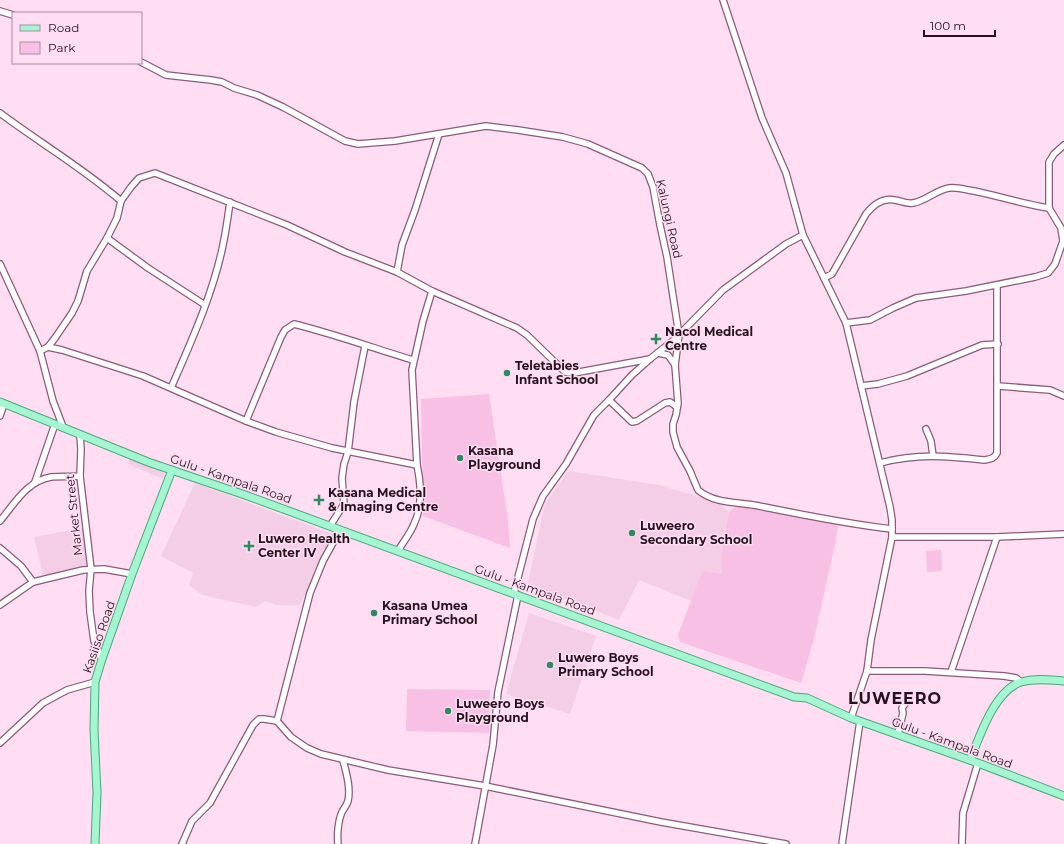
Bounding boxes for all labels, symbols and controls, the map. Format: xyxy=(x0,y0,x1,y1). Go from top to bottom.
legend xyxy=(12,12,142,64)
scale bar xyxy=(924,12,995,38)
text: 100 m xyxy=(930,18,966,33)
text: Road xyxy=(48,20,79,35)
text: Park xyxy=(48,40,76,55)
street label: Kalungi Road xyxy=(653,178,686,260)
place label: Nacol Medical Centre xyxy=(665,324,753,353)
marker: Nacol Medical Centre xyxy=(650,333,662,345)
place label: Teletabies Infant School xyxy=(515,358,598,387)
marker: Teletabies Infant School xyxy=(502,368,512,378)
place label: Kasana Playground xyxy=(468,443,541,472)
street label: Gulu - Kampala Road xyxy=(168,451,294,506)
marker: Kasana Playground xyxy=(455,453,465,463)
street label: Market Street xyxy=(62,474,85,556)
place label: Kasana Medical & Imaging Centre xyxy=(328,485,439,514)
marker: Kasana Medical & Imaging Centre xyxy=(313,494,325,506)
place label: Luweero Secondary School xyxy=(640,518,752,547)
marker: Luweero Secondary School xyxy=(627,528,637,538)
place label: Luwero Health Center IV xyxy=(258,531,350,560)
marker: Luwero Health Center IV xyxy=(243,540,255,552)
street label: Gulu - Kampala Road xyxy=(473,561,598,618)
place label: Kasana Umea Primary School xyxy=(382,598,478,627)
street label: Kasiiso Road xyxy=(79,599,118,675)
marker: Kasana Umea Primary School xyxy=(369,608,379,618)
place label: Luwero Boys Primary School xyxy=(558,650,654,679)
marker: Luwero Boys Primary School xyxy=(545,660,555,670)
district label: LUWEERO xyxy=(848,689,942,708)
place label: Luweero Boys Playground xyxy=(456,696,545,725)
marker: Luweero Boys Playground xyxy=(443,706,453,716)
street label: Gulu - Kampala Road xyxy=(890,714,1015,771)

